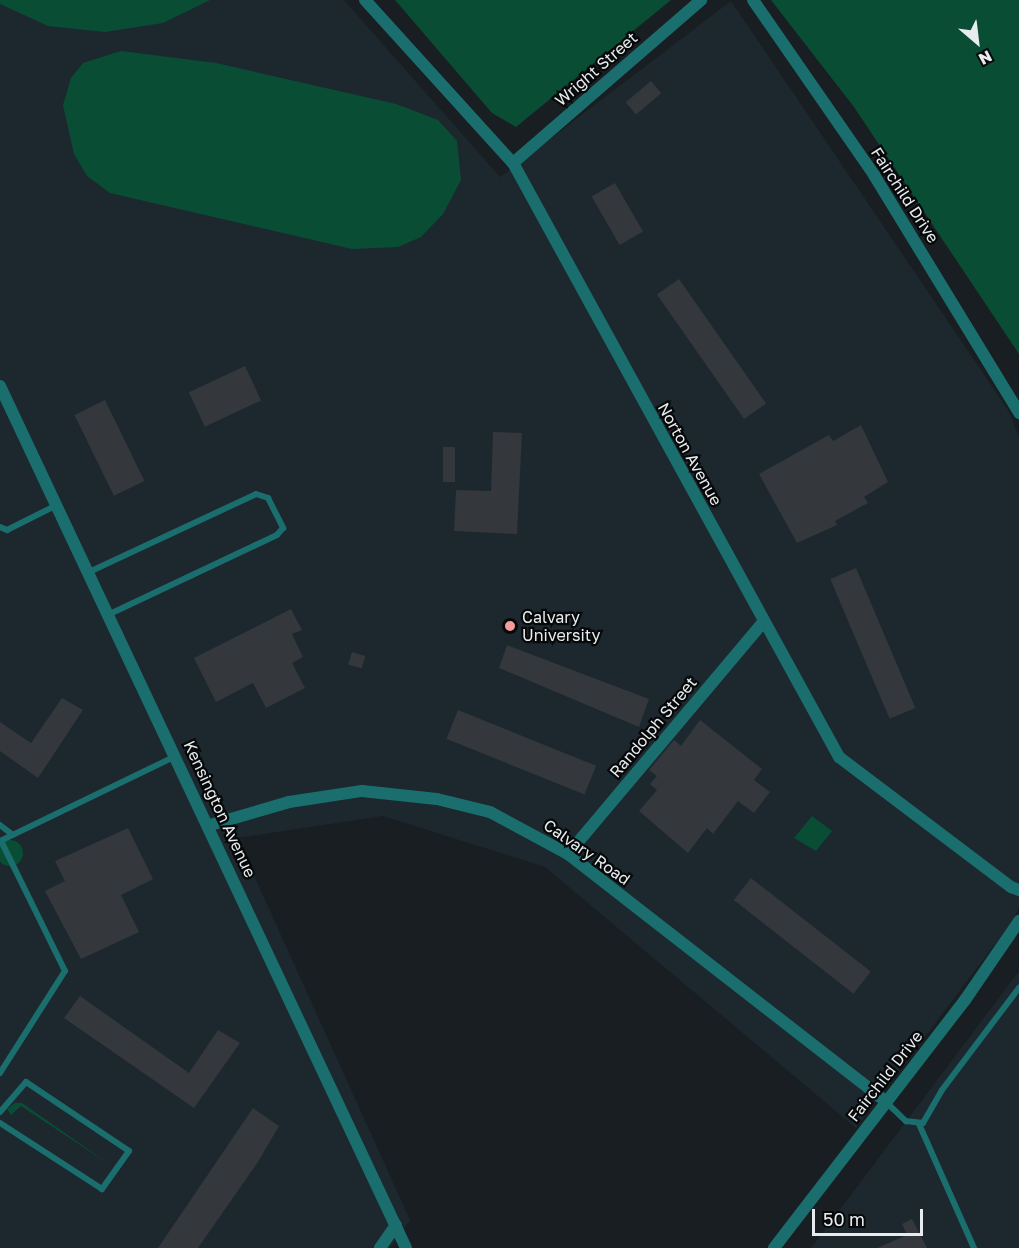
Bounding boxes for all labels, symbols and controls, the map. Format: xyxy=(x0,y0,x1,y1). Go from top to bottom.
north arrow xyxy=(947,12,1007,72)
street label: Wright Street xyxy=(551,28,641,110)
text: N xyxy=(975,46,996,70)
street label: Fairchild Drive xyxy=(867,144,943,246)
street label: Norton Avenue xyxy=(654,399,726,509)
place label: Calvary University xyxy=(522,607,600,645)
marker: Calvary University xyxy=(503,619,517,633)
street label: Randolph Street xyxy=(605,673,701,781)
street label: Kensington Avenue xyxy=(180,738,260,880)
street label: Calvary Road xyxy=(540,815,634,889)
street label: Fairchild Drive xyxy=(844,1027,926,1125)
scale bar xyxy=(815,1197,926,1235)
text: 50 m xyxy=(823,1208,865,1230)

